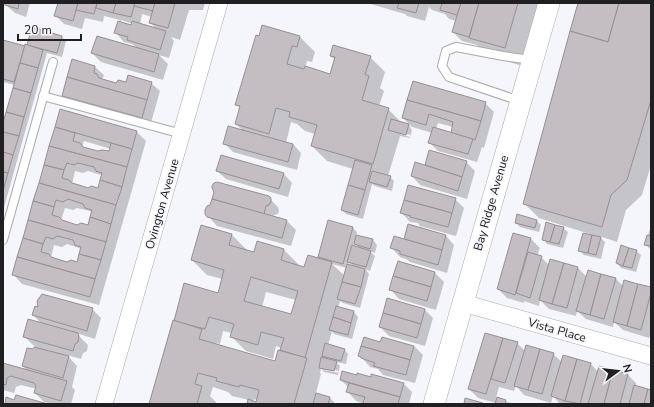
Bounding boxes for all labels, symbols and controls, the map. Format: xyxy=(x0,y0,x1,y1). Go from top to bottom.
scale bar xyxy=(18,16,81,42)
text: 20 m xyxy=(24,22,52,38)
street label: Bay Ridge Avenue xyxy=(470,153,512,253)
street label: Ovington Avenue xyxy=(141,157,183,251)
street label: Vista Place xyxy=(525,314,588,346)
north arrow xyxy=(598,351,638,391)
text: N xyxy=(619,363,635,374)

